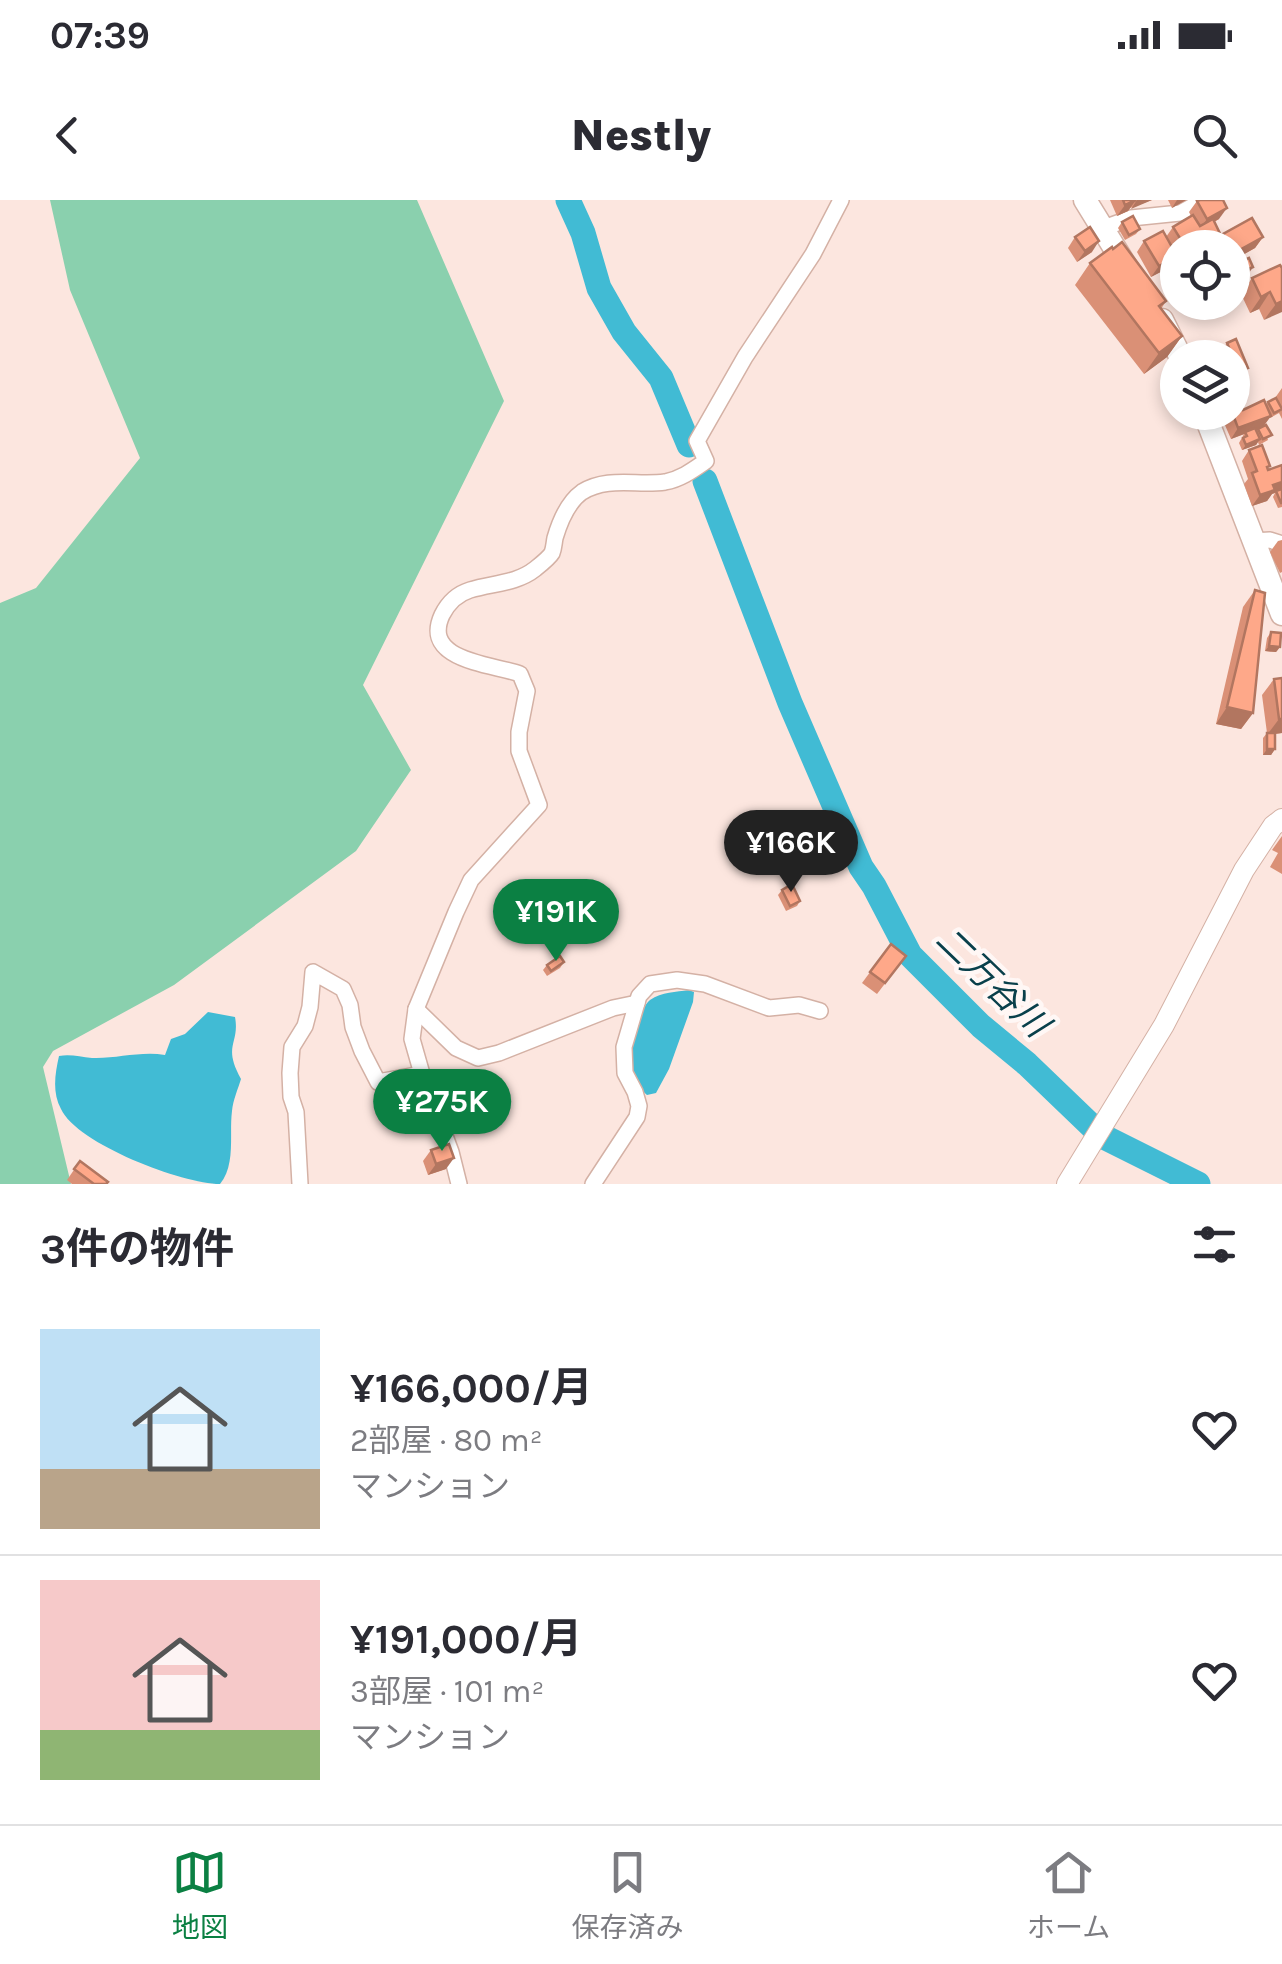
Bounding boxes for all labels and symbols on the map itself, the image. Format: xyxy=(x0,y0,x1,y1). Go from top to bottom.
pin: ¥166K xyxy=(721,810,861,895)
pin: ¥191K xyxy=(486,879,626,964)
water label: 二万谷川 xyxy=(927,919,1059,1048)
pin: ¥275K xyxy=(372,1069,512,1154)

